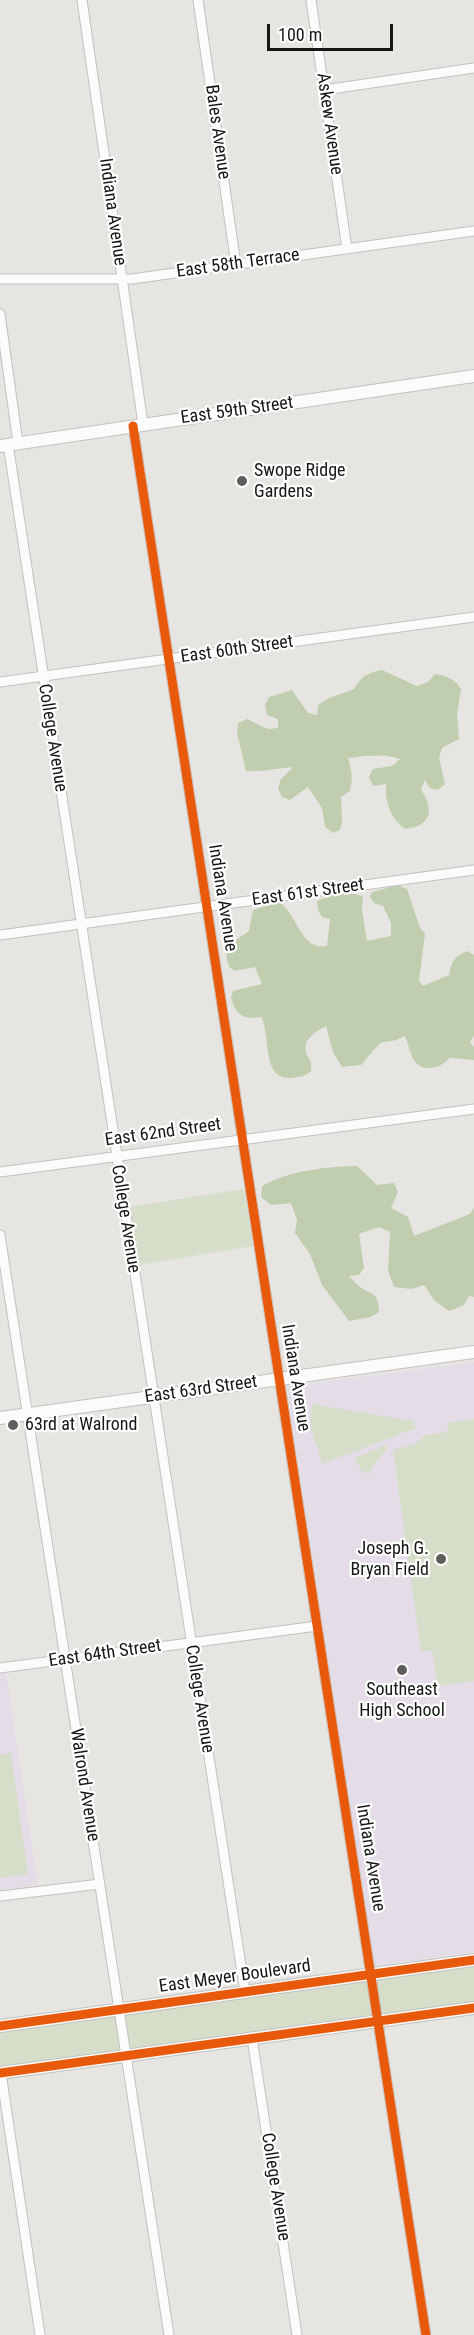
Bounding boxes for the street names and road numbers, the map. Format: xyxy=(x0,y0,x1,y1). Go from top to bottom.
street label: Askew Avenue xyxy=(311,72,347,176)
street label: Bales Avenue xyxy=(200,83,234,181)
street label: Indiana Avenue xyxy=(94,157,130,267)
street label: East 58th Terrace xyxy=(175,245,301,283)
street label: East 59th Street xyxy=(179,392,295,430)
street label: East 60th Street xyxy=(179,631,295,669)
street label: College Avenue xyxy=(33,682,71,794)
street label: Indiana Avenue xyxy=(203,843,241,953)
street label: East 61st Street xyxy=(251,874,365,912)
street label: East 62nd Street xyxy=(104,1114,222,1152)
street label: College Avenue xyxy=(106,1163,144,1275)
street label: Indiana Avenue xyxy=(276,1323,314,1433)
street label: East 63rd Street xyxy=(143,1371,259,1409)
street label: East 64th Street xyxy=(47,1635,163,1673)
street label: College Avenue xyxy=(180,1643,218,1755)
street label: Walrond Avenue xyxy=(64,1727,104,1843)
street label: Indiana Avenue xyxy=(351,1803,389,1913)
street label: East Meyer Boulevard xyxy=(158,1956,312,1998)
street label: College Avenue xyxy=(256,2131,294,2243)

